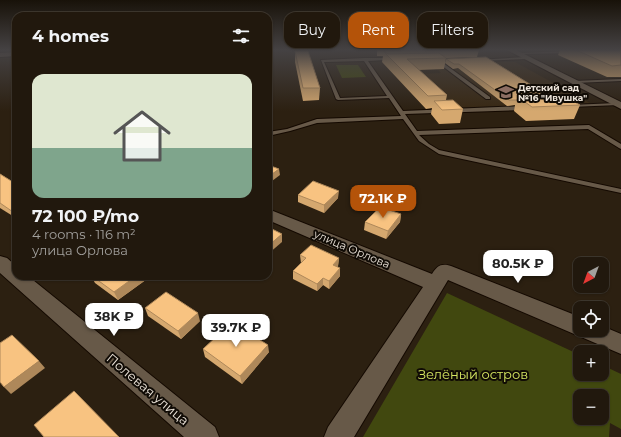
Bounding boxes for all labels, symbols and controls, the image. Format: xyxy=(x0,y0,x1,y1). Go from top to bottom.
chip: Buy xyxy=(284,12,340,48)
chip: Rent xyxy=(348,12,409,48)
chip: Filters xyxy=(417,12,488,48)
icon: filters xyxy=(230,25,252,47)
text: 4 homes xyxy=(32,26,109,46)
place label: Детский сад №16 "Ивушка" xyxy=(518,82,587,103)
school or university icon: Детский сад №16 "Ивушка" xyxy=(497,83,515,101)
icon: home xyxy=(106,100,178,172)
pin: 72.1K ₽ xyxy=(346,185,420,219)
text: 72.1K ₽ xyxy=(359,190,407,206)
text: 72 100 ₽/mo xyxy=(32,206,139,226)
text: 4 rooms · 116 m² xyxy=(32,226,136,242)
street label: улица Орлова xyxy=(311,226,392,271)
text: улица Орлова xyxy=(32,242,128,258)
pin: 80.5K ₽ xyxy=(481,250,555,284)
text: 80.5K ₽ xyxy=(492,255,544,271)
north arrow xyxy=(573,257,609,293)
map controls xyxy=(573,257,609,425)
button: locate xyxy=(573,301,609,337)
pin: 38K ₽ xyxy=(86,303,142,337)
text: 38K ₽ xyxy=(94,308,134,324)
pin: 39.7K ₽ xyxy=(199,314,273,348)
text: 39.7K ₽ xyxy=(211,319,261,335)
button: + xyxy=(573,345,609,381)
street label: Полевая улица xyxy=(104,350,192,428)
park label: Зелёный остров xyxy=(418,366,528,382)
button: − xyxy=(573,389,609,425)

